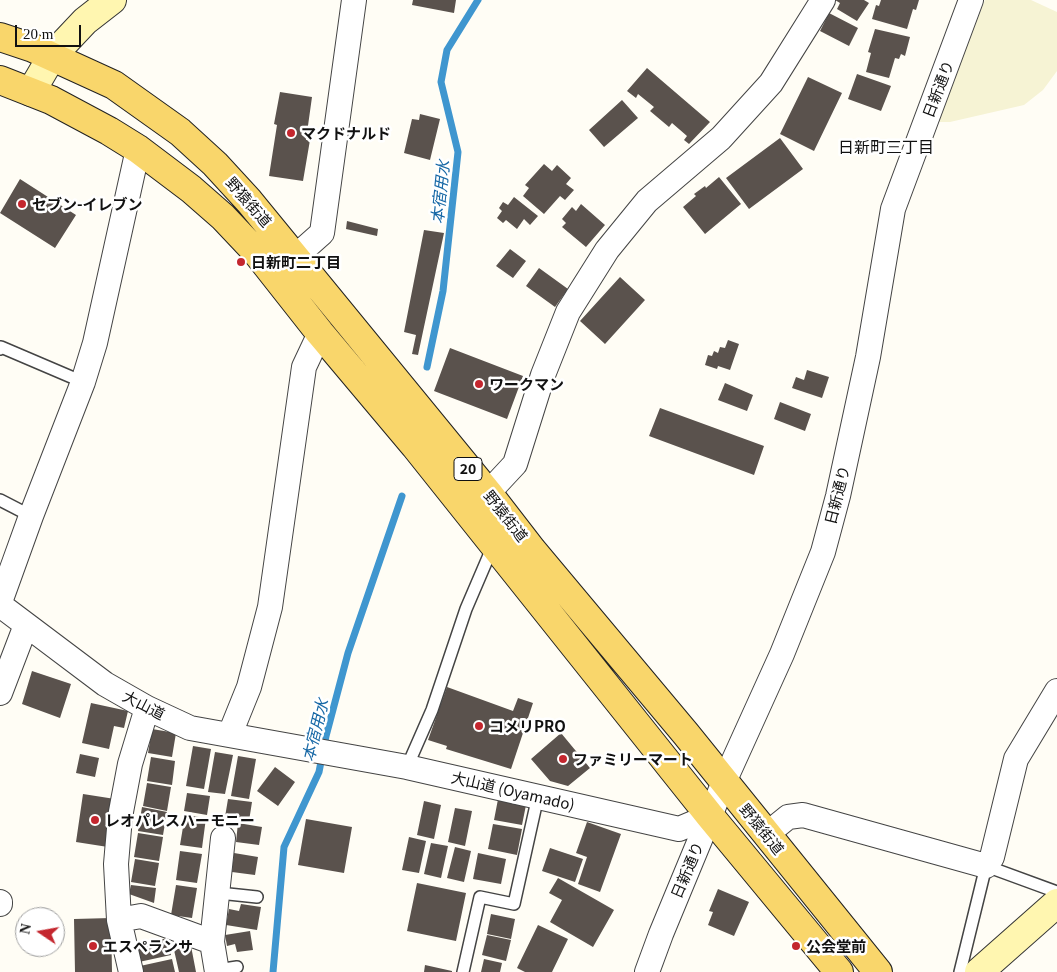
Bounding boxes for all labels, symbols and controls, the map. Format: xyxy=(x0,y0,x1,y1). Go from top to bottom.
scale bar xyxy=(18,15,84,47)
text: 20 m xyxy=(23,26,53,42)
street label: 日新通り xyxy=(919,58,957,120)
place label: マクドナルド xyxy=(301,124,391,142)
marker: マクドナルド xyxy=(285,127,297,139)
district label: 日新町三丁目 xyxy=(838,137,934,157)
water label: 本宿用水 xyxy=(427,159,453,225)
street label: 野猿街道 xyxy=(223,173,275,231)
place label: セブン-イレブン xyxy=(32,195,143,213)
marker: セブン-イレブン xyxy=(16,198,28,210)
place label: 日新町二丁目 xyxy=(251,253,341,271)
marker: 日新町二丁目 xyxy=(235,256,247,268)
place label: ワークマン xyxy=(489,375,564,393)
marker: ワークマン xyxy=(473,378,485,390)
road number: 20 xyxy=(454,458,482,480)
street label: 日新通り xyxy=(821,464,853,526)
street label: 野猿街道 xyxy=(480,487,532,545)
street label: 大山道 xyxy=(120,687,168,723)
water label: 本宿用水 xyxy=(298,697,332,763)
place label: コメリPRO xyxy=(489,717,566,735)
marker: コメリPRO xyxy=(473,720,485,732)
place label: ファミリーマート xyxy=(573,750,693,768)
marker: ファミリーマート xyxy=(557,753,569,765)
street label: 大山道 (Oyamado) xyxy=(449,768,577,814)
street label: 野猿街道 xyxy=(736,800,788,858)
place label: レオパレスハーモニー xyxy=(105,811,255,829)
marker: レオパレスハーモニー xyxy=(89,814,101,826)
street label: 日新通り xyxy=(667,839,707,901)
north arrow xyxy=(15,907,65,957)
text: N xyxy=(17,922,34,935)
place label: エスペランサ xyxy=(103,937,193,955)
place label: 公会堂前 xyxy=(806,937,866,955)
marker: エスペランサ xyxy=(87,940,99,952)
marker: 公会堂前 xyxy=(790,940,802,952)

